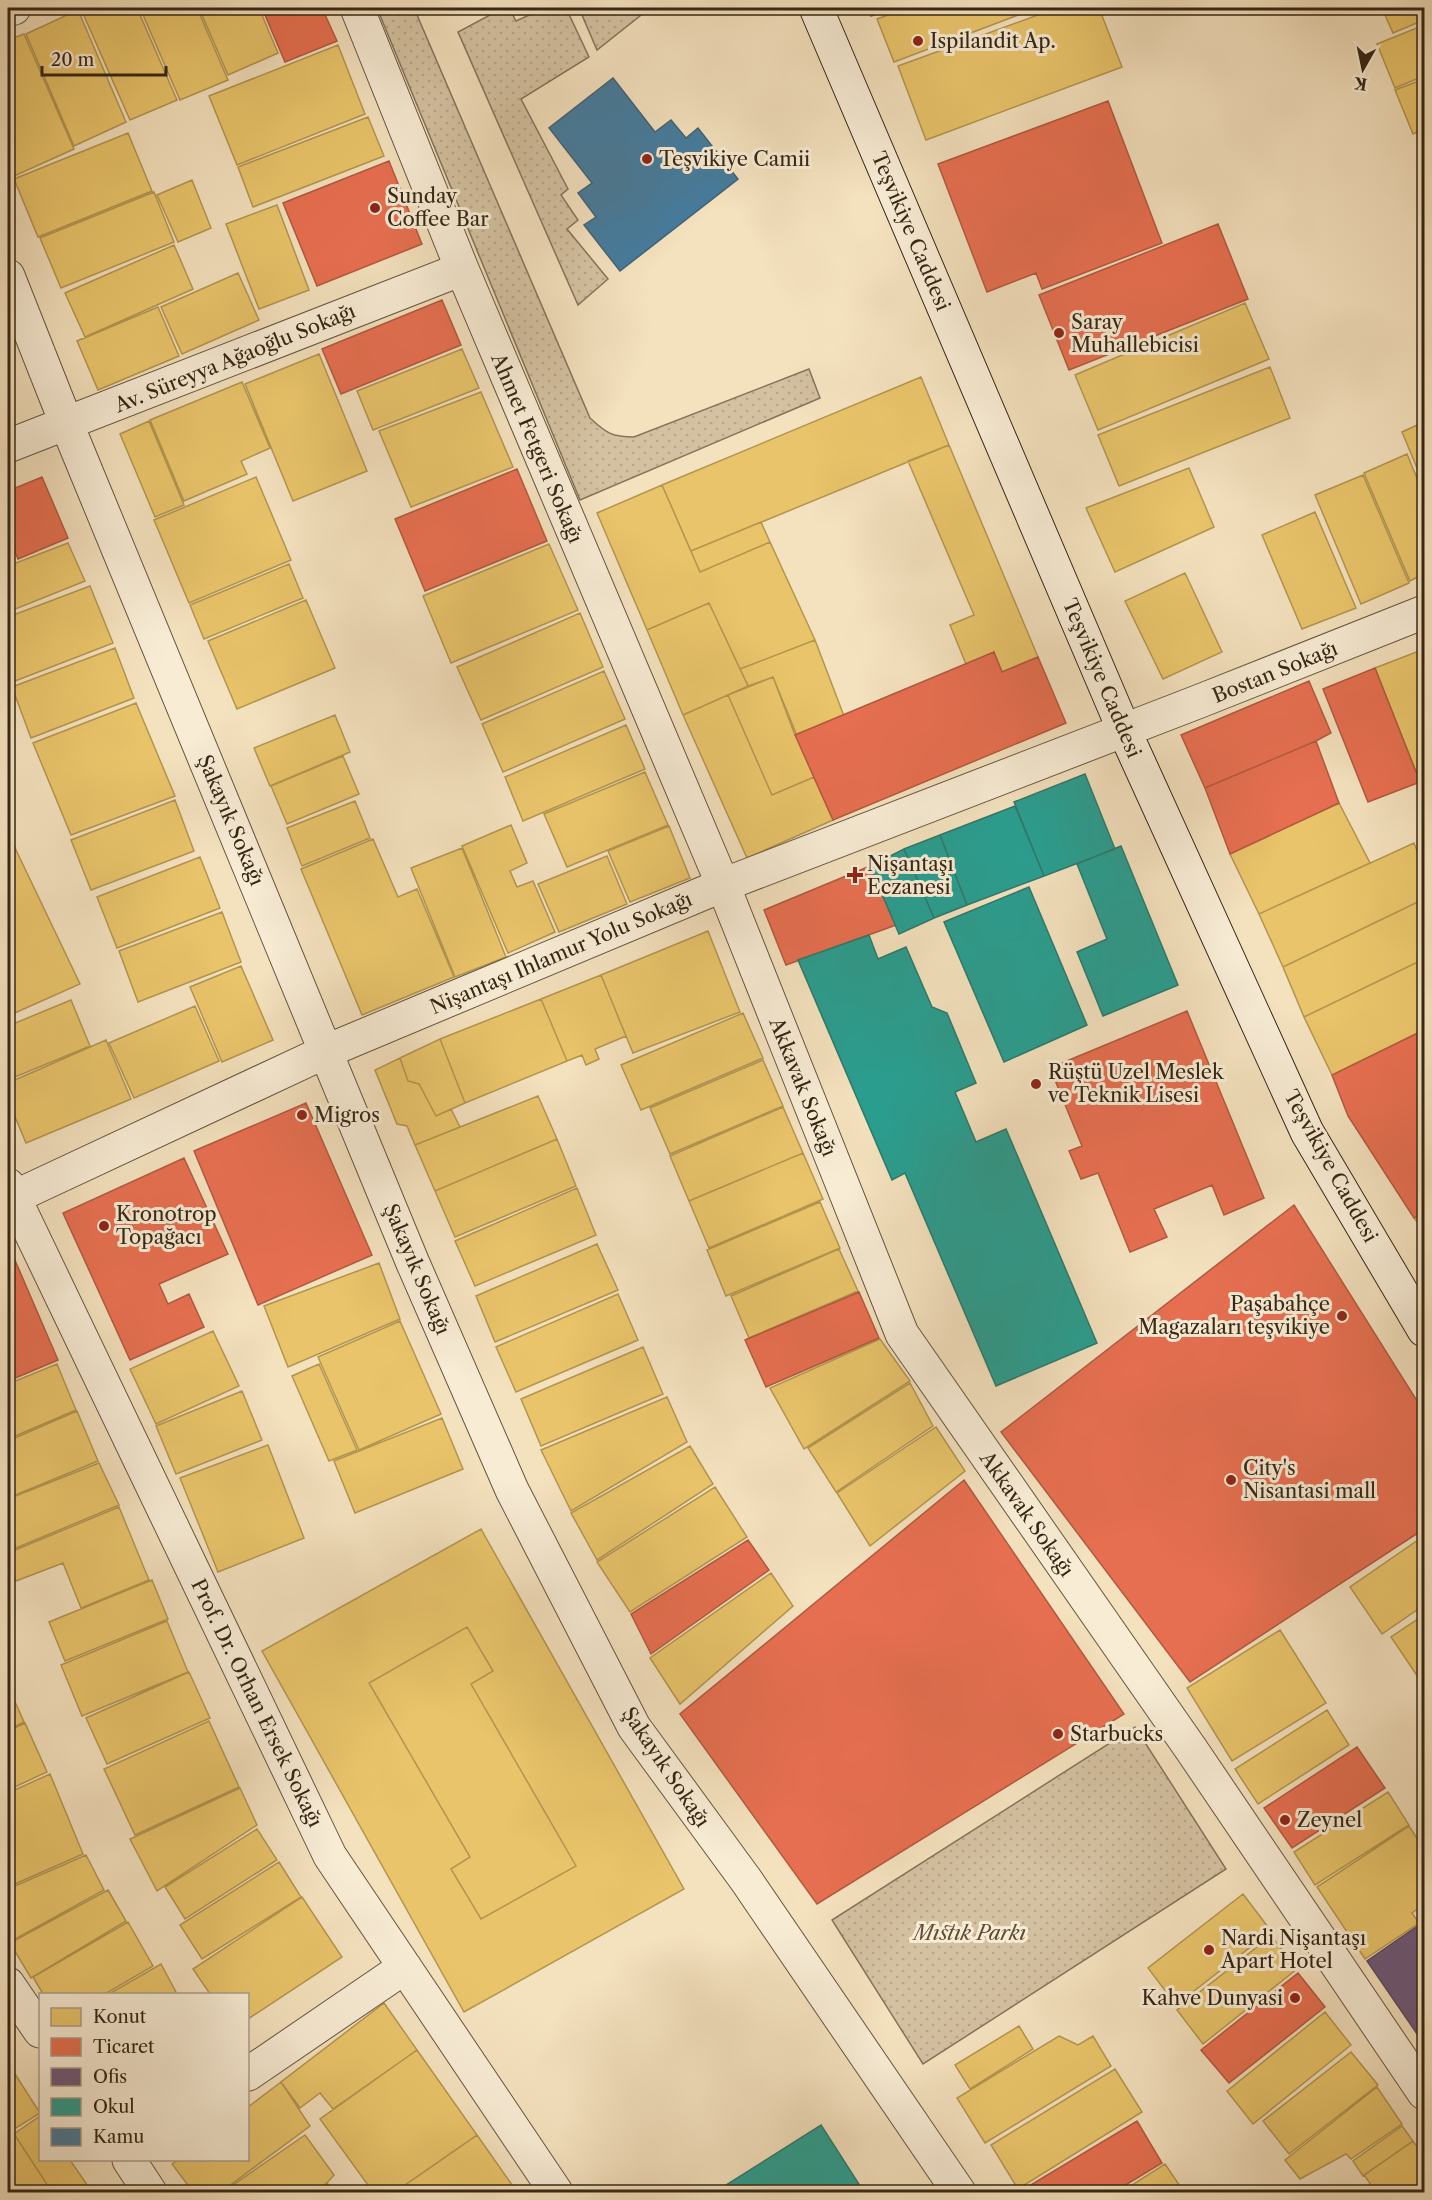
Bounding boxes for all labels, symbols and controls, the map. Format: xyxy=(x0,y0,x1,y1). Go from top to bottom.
place label: Ispilandit Ap. xyxy=(930,29,1056,53)
marker: Ispilandit Ap. xyxy=(911,34,925,48)
scale bar xyxy=(42,39,166,77)
north arrow xyxy=(1333,39,1393,99)
text: 20 m xyxy=(51,49,95,71)
text: K xyxy=(1352,73,1369,95)
place label: Teşvikiye Camii xyxy=(659,147,810,171)
street label: Teşvikiye Caddesi xyxy=(867,148,955,314)
marker: Teşvikiye Camii xyxy=(640,152,654,166)
place label: Sunday Coffee Bar xyxy=(387,184,489,231)
marker: Sunday Coffee Bar xyxy=(368,201,382,215)
street label: Av. Süreyya Ağaoğlu Sokağı xyxy=(110,299,359,418)
place label: Saray Muhallebicisi xyxy=(1071,310,1199,357)
marker: Saray Muhallebicisi xyxy=(1052,326,1066,340)
street label: Ahmet Fetgeri Sokağı xyxy=(486,349,588,547)
street label: Teşvikiye Caddesi xyxy=(1058,595,1146,761)
street label: Bostan Sokağı xyxy=(1209,636,1341,708)
street label: Şakayık Sokağı xyxy=(193,751,269,889)
place label: Nişantaşı Eczanesi xyxy=(867,852,954,899)
marker: Nişantaşı Eczanesi xyxy=(848,868,862,882)
street label: Nişantaşı Ihlamur Yolu Sokağı xyxy=(426,887,696,1019)
street label: Akkavak Sokağı xyxy=(764,1013,842,1160)
place label: Rüştü Uzel Meslek ve Teknik Lisesi xyxy=(1047,1060,1225,1107)
marker: Rüştü Uzel Meslek ve Teknik Lisesi xyxy=(1029,1077,1043,1091)
street label: Teşvikiye Caddesi xyxy=(1279,1086,1383,1246)
place label: Migros xyxy=(314,1103,380,1127)
marker: Migros xyxy=(295,1108,309,1122)
street label: Şakayık Sokağı xyxy=(379,1200,455,1338)
place label: Kronotrop Topağacı xyxy=(116,1202,217,1249)
marker: Kronotrop Topağacı xyxy=(97,1219,111,1233)
place label: Paşabahçe Magazaları teşvikiye xyxy=(1138,1292,1330,1339)
marker: Paşabahçe Magazaları teşvikiye xyxy=(1335,1309,1349,1323)
street label: Akkavak Sokağı xyxy=(974,1446,1079,1581)
place label: City's Nisantasi mall xyxy=(1243,1456,1376,1503)
marker: City's Nisantasi mall xyxy=(1224,1473,1238,1487)
street label: Prof. Dr. Orhan Ersek Sokağı xyxy=(186,1575,328,1831)
street label: Şakayık Sokağı xyxy=(617,1702,715,1832)
place label: Starbucks xyxy=(1070,1722,1163,1746)
marker: Starbucks xyxy=(1051,1727,1065,1741)
place label: Zeynel xyxy=(1297,1808,1362,1832)
marker: Zeynel xyxy=(1278,1813,1292,1827)
park label: Mıstık Parkı xyxy=(912,1921,1026,1945)
place label: Nardi Nişantaşı Apart Hotel xyxy=(1220,1926,1366,1973)
marker: Nardi Nişantaşı Apart Hotel xyxy=(1202,1943,1216,1957)
place label: Kahve Dunyasi xyxy=(1142,1986,1283,2010)
marker: Kahve Dunyasi xyxy=(1288,1991,1302,2005)
legend xyxy=(39,1993,249,2161)
text: Konut xyxy=(93,2006,147,2028)
text: Ticaret xyxy=(93,2036,155,2058)
text: Ofis xyxy=(93,2066,127,2088)
text: Okul xyxy=(93,2096,135,2118)
text: Kamu xyxy=(93,2126,144,2148)

